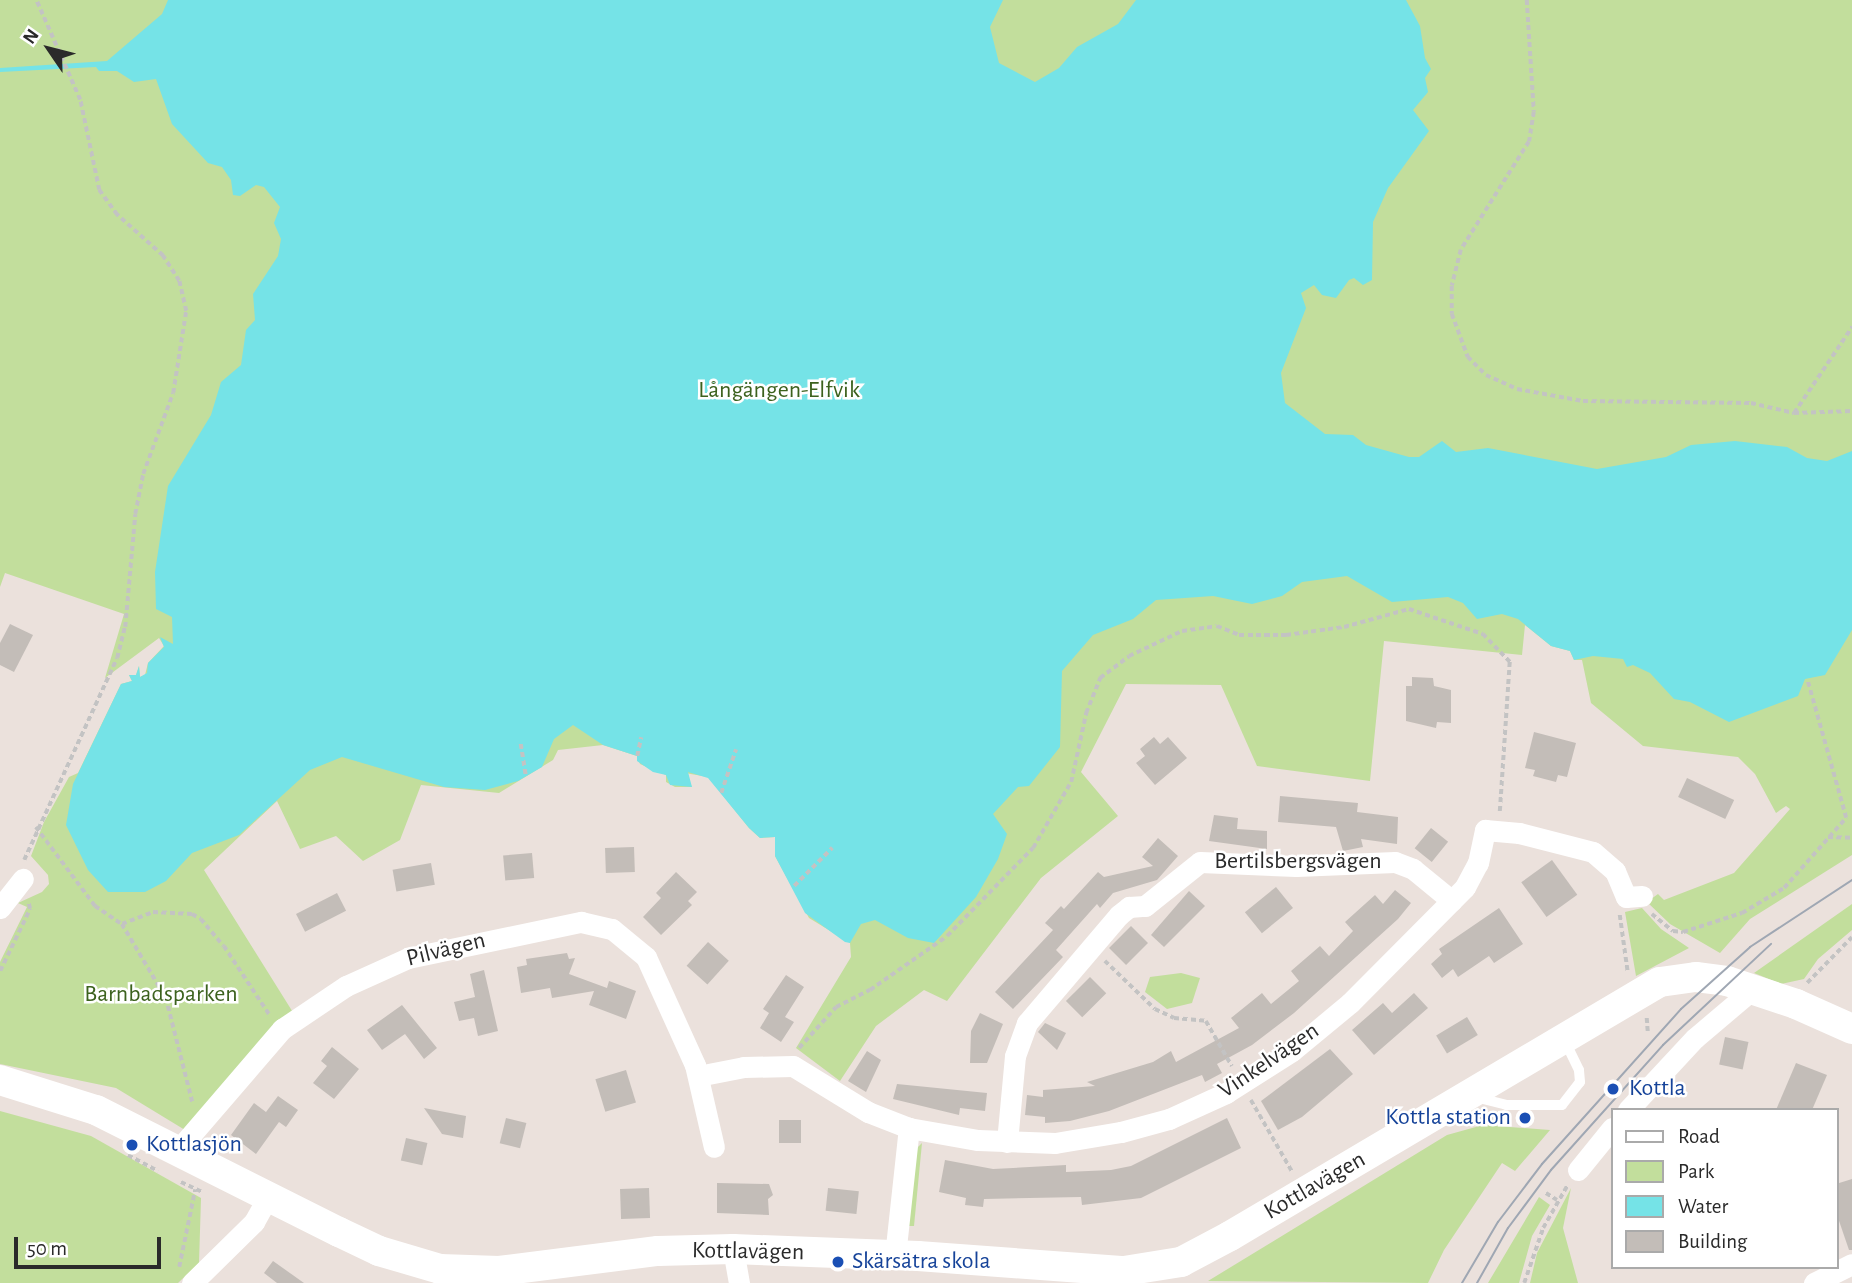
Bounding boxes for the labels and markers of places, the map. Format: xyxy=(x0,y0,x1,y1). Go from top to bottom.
place label: Kottla xyxy=(1629,1075,1686,1103)
marker: Kottla xyxy=(1603,1079,1623,1099)
place label: Kottla station xyxy=(1385,1104,1511,1132)
marker: Kottla station xyxy=(1517,1110,1533,1126)
place label: Kottlasjön xyxy=(146,1131,242,1159)
marker: Kottlasjön xyxy=(124,1137,140,1153)
place label: Skärsätra skola xyxy=(852,1248,991,1276)
marker: Skärsätra skola xyxy=(830,1254,846,1270)

